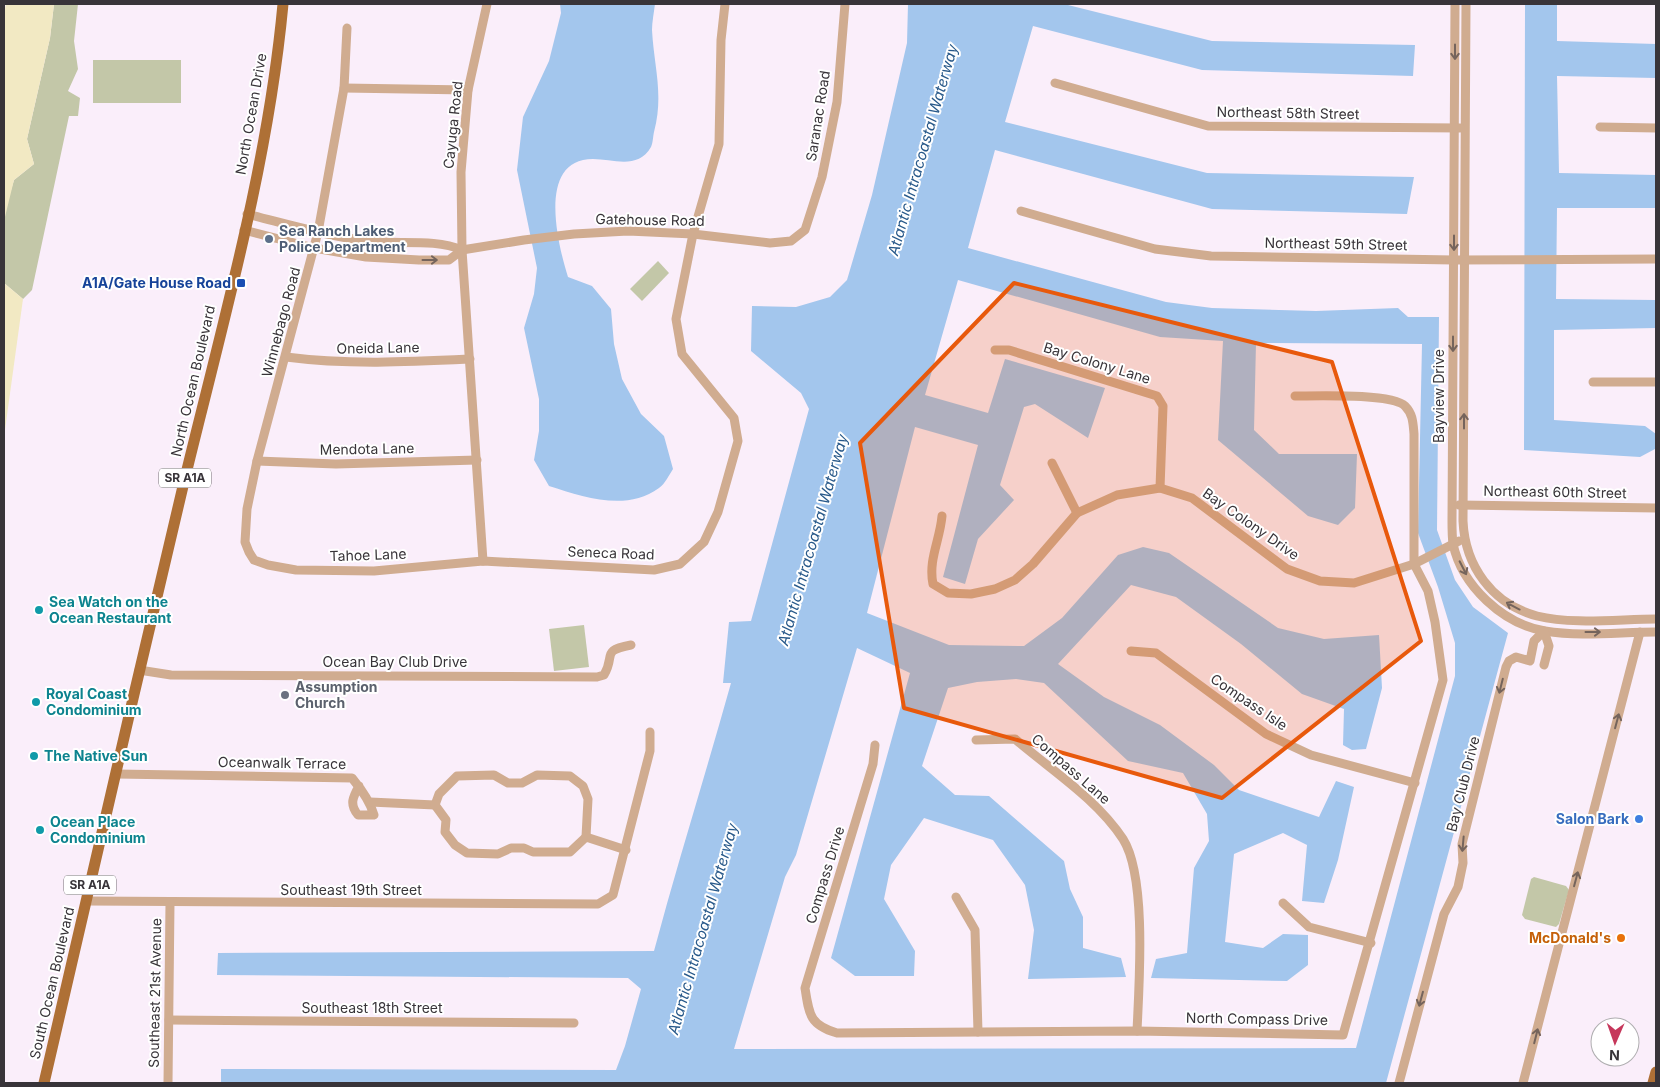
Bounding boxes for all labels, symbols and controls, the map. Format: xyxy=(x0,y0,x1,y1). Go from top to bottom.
water label: Atlantic Intracoastal Waterway xyxy=(883,42,962,259)
one-way arrow xyxy=(1450,44,1460,60)
street label: North Ocean Drive xyxy=(231,52,270,176)
street label: Saranac Road xyxy=(802,69,833,163)
street label: Cayuga Road xyxy=(439,80,466,170)
street label: Northeast 58th Street xyxy=(1216,103,1360,122)
street label: Gatehouse Road xyxy=(595,210,705,229)
place label: Sea Ranch Lakes Police Department xyxy=(279,222,406,255)
marker: Sea Ranch Lakes Police Department xyxy=(263,233,275,245)
street label: Northeast 59th Street xyxy=(1264,234,1408,253)
one-way arrow xyxy=(1449,234,1459,250)
one-way arrow xyxy=(422,255,438,265)
street label: Winnebago Road xyxy=(258,265,303,379)
place label: A1A/Gate House Road xyxy=(82,274,231,291)
marker: A1A/Gate House Road xyxy=(235,277,247,289)
street label: North Ocean Boulevard xyxy=(167,304,218,458)
one-way arrow xyxy=(1448,335,1458,351)
street label: Oneida Lane xyxy=(336,338,420,357)
street label: Bay Colony Lane xyxy=(1042,338,1153,387)
street label: Bayview Drive xyxy=(1430,349,1447,443)
one-way arrow xyxy=(1459,413,1469,430)
water label: Atlantic Intracoastal Waterway xyxy=(773,432,852,649)
street label: Mendota Lane xyxy=(319,439,414,458)
road number: SR A1A xyxy=(159,468,211,488)
street label: Northeast 60th Street xyxy=(1483,482,1627,501)
street label: Bay Colony Drive xyxy=(1200,484,1303,563)
street label: Seneca Road xyxy=(567,542,655,563)
street label: Tahoe Lane xyxy=(329,545,407,564)
one-way arrow xyxy=(1458,561,1468,576)
place label: Sea Watch on the Ocean Restaurant xyxy=(49,593,171,626)
one-way arrow xyxy=(1506,601,1521,611)
marker: Sea Watch on the Ocean Restaurant xyxy=(33,604,45,616)
one-way arrow xyxy=(1584,627,1601,637)
street label: Ocean Bay Club Drive xyxy=(323,653,467,670)
street label: Compass Isle xyxy=(1208,670,1291,733)
place label: Assumption Church xyxy=(295,678,378,711)
one-way arrow xyxy=(1496,678,1505,694)
place label: Royal Coast Condominium xyxy=(46,685,142,718)
marker: Assumption Church xyxy=(279,689,291,701)
marker: Royal Coast Condominium xyxy=(30,696,42,708)
one-way arrow xyxy=(1613,714,1622,730)
street label: Compass Lane xyxy=(1029,730,1114,807)
street label: Bay Club Drive xyxy=(1442,734,1483,833)
place label: The Native Sun xyxy=(44,747,148,764)
marker: The Native Sun xyxy=(28,750,40,762)
street label: Oceanwalk Terrace xyxy=(218,753,346,772)
place label: Salon Bark xyxy=(1556,810,1630,827)
place label: Ocean Place Condominium xyxy=(50,813,146,846)
marker: Salon Bark xyxy=(1633,813,1645,825)
water label: Atlantic Intracoastal Waterway xyxy=(663,821,742,1038)
marker: Ocean Place Condominium xyxy=(34,824,46,836)
street label: Compass Drive xyxy=(802,824,847,926)
one-way arrow xyxy=(1458,835,1468,851)
one-way arrow xyxy=(1572,871,1581,887)
road number: SR A1A xyxy=(64,876,116,894)
street label: Southeast 19th Street xyxy=(280,881,422,898)
street label: South Ocean Boulevard xyxy=(26,905,77,1061)
street label: Southeast 21st Avenue xyxy=(145,918,164,1068)
place label: McDonald's xyxy=(1529,929,1611,946)
marker: McDonald's xyxy=(1615,932,1627,944)
one-way arrow xyxy=(1416,991,1425,1007)
street label: Southeast 18th Street xyxy=(301,999,443,1016)
street label: North Compass Drive xyxy=(1186,1009,1328,1028)
north arrow xyxy=(1590,1017,1640,1067)
one-way arrow xyxy=(1531,1029,1541,1045)
text: N xyxy=(1609,1047,1620,1064)

